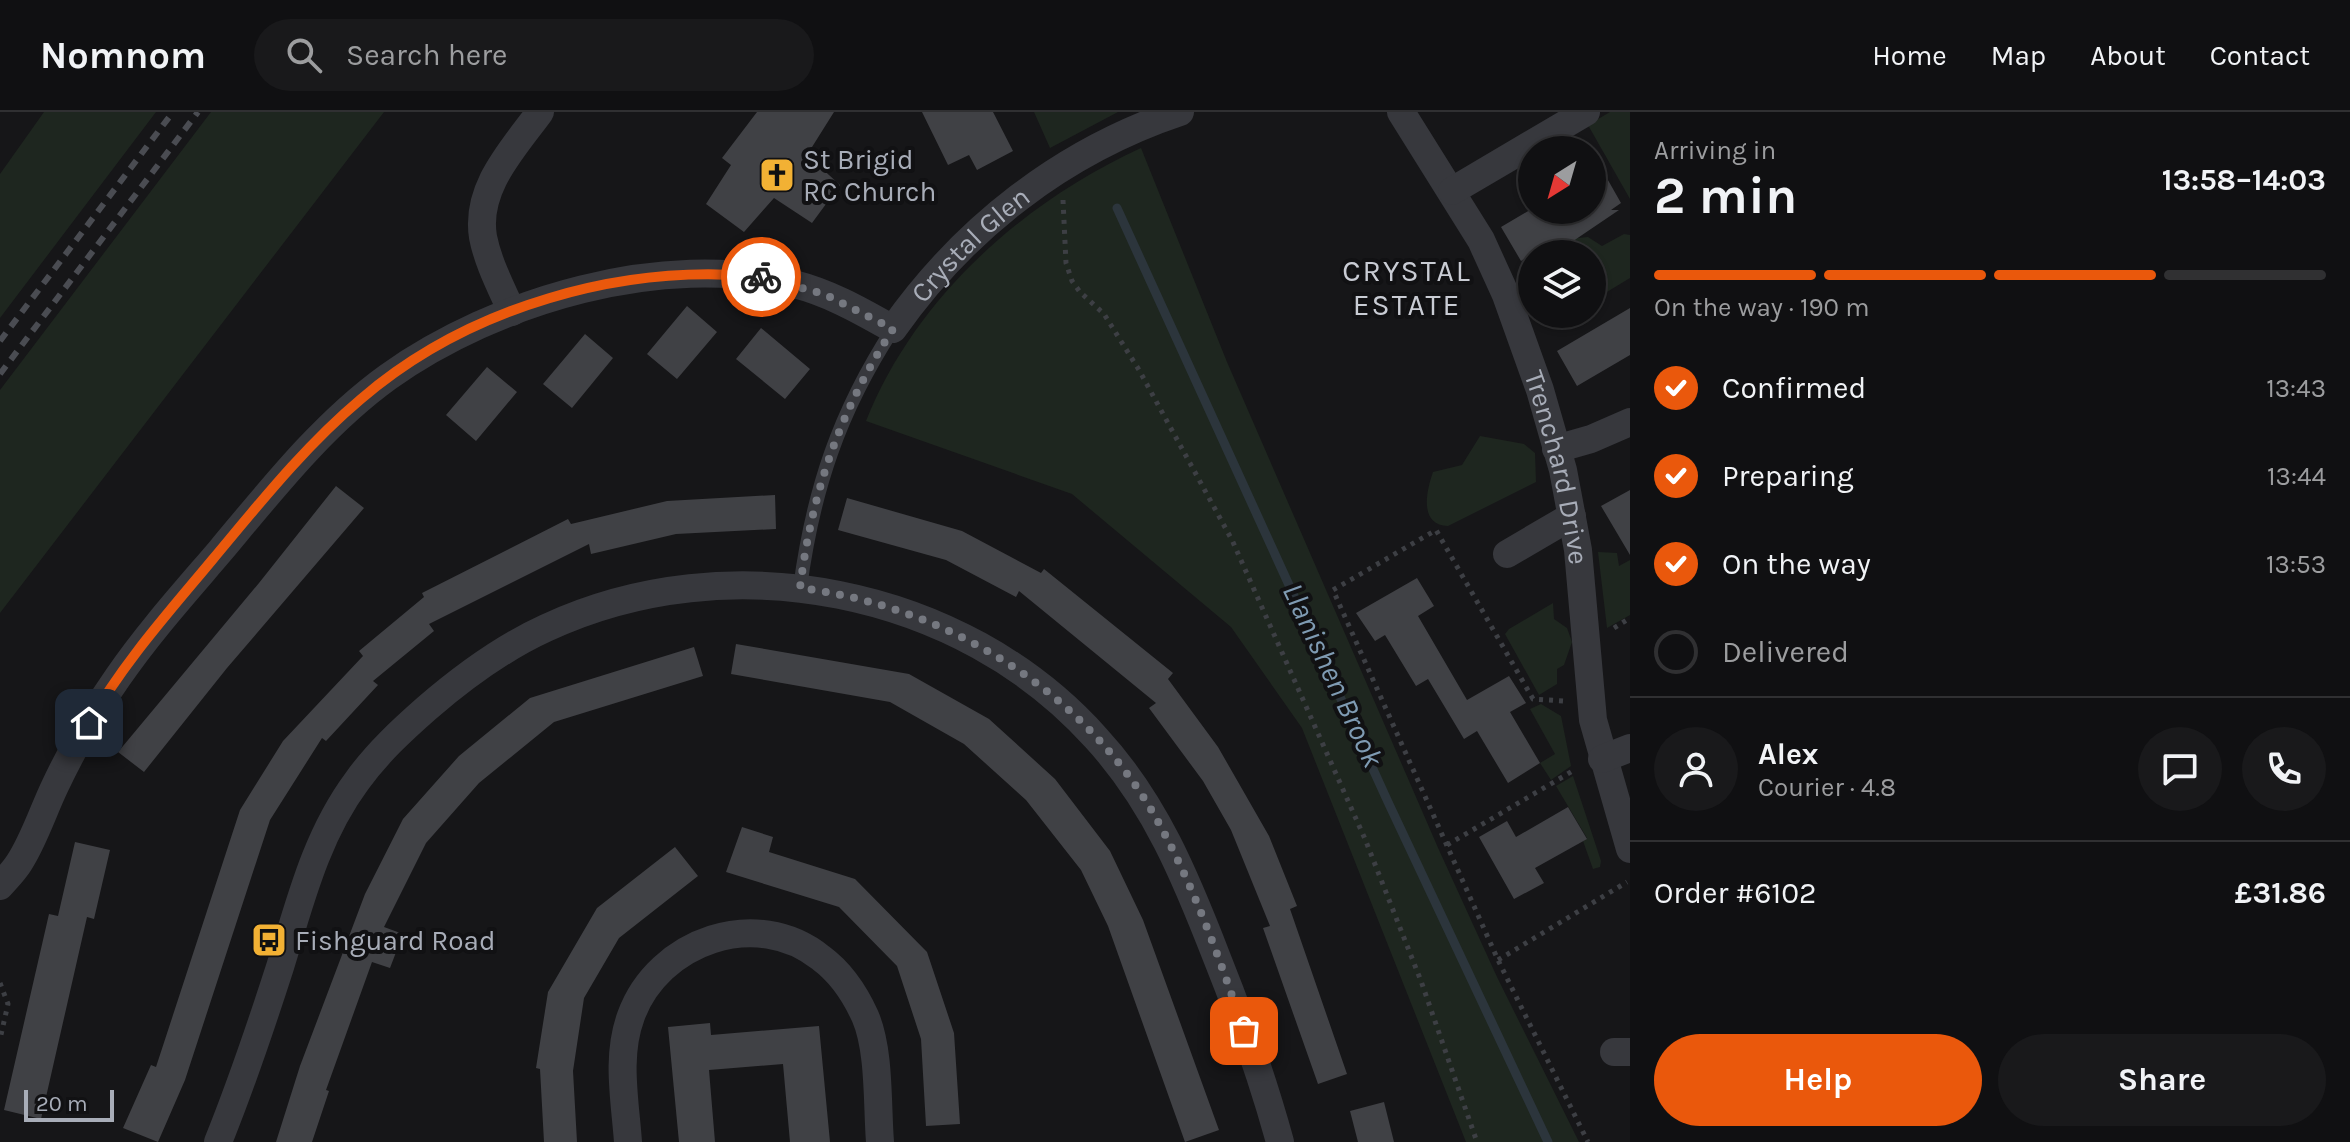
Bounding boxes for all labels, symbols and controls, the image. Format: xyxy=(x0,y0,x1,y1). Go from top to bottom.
search box xyxy=(254,19,814,91)
text: Nomnom xyxy=(40,33,206,78)
icon: search xyxy=(282,33,326,77)
text: Search here xyxy=(346,37,507,73)
text: Home xyxy=(1872,39,1947,72)
text: Map xyxy=(1991,39,2046,72)
text: About xyxy=(2090,39,2166,72)
text: Contact xyxy=(2210,39,2310,72)
text: Arriving in xyxy=(1654,135,1776,166)
north arrow xyxy=(1518,136,1606,224)
map controls xyxy=(1518,136,1606,328)
place label: St Brigid RC Church xyxy=(803,143,936,208)
church icon: St Brigid RC Church xyxy=(758,156,796,194)
text: 13:58–14:03 xyxy=(2162,162,2326,198)
text: 2 min xyxy=(1654,165,1797,226)
street label: Crystal Glen xyxy=(904,180,1036,309)
courier xyxy=(721,237,801,317)
button: layers xyxy=(1518,240,1606,328)
district label: CRYSTAL ESTATE xyxy=(1342,253,1472,323)
icon: bike xyxy=(739,255,783,299)
text: On the way · 190 m xyxy=(1654,292,1870,323)
street label: Trenchard Drive xyxy=(1517,366,1595,566)
icon: check xyxy=(1654,366,1698,410)
text: Confirmed xyxy=(1722,370,1866,406)
text: 13:43 xyxy=(2266,373,2326,404)
icon: check xyxy=(1654,454,1698,498)
text: Preparing xyxy=(1722,458,1854,494)
text: 13:44 xyxy=(2267,461,2326,492)
icon: check xyxy=(1654,542,1698,586)
text: On the way xyxy=(1722,546,1871,582)
text: 13:53 xyxy=(2266,549,2326,580)
water label: Llanishen Brook xyxy=(1275,577,1392,773)
text: Delivered xyxy=(1722,634,1849,670)
pin xyxy=(55,689,123,757)
icon: home xyxy=(67,701,111,745)
button: person xyxy=(1654,727,1738,811)
button: chat xyxy=(2138,727,2222,811)
button: phone xyxy=(2242,727,2326,811)
text: Alex xyxy=(1758,736,1818,772)
text: Courier · 4.8 xyxy=(1758,772,1896,803)
text: Order #6102 xyxy=(1654,875,1816,911)
text: £31.86 xyxy=(2235,875,2326,911)
bus stop icon: Fishguard Road xyxy=(250,921,288,959)
place label: Fishguard Road xyxy=(295,924,496,957)
pin xyxy=(1210,997,1278,1065)
icon: bag xyxy=(1222,1009,1266,1053)
button: Help xyxy=(1654,1034,1982,1126)
button: Share xyxy=(1998,1034,2326,1126)
scale bar xyxy=(24,1086,114,1122)
text: 20 m xyxy=(36,1091,88,1117)

